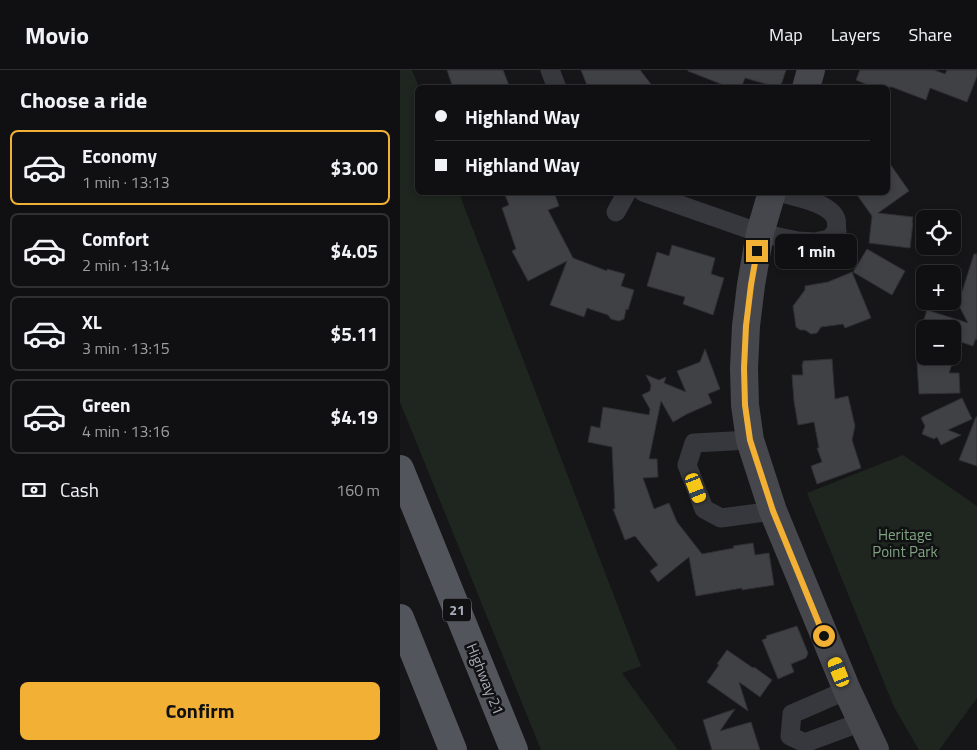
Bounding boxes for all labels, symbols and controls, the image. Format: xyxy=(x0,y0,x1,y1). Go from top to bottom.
text: Movio xyxy=(25,17,89,53)
text: Map xyxy=(769,21,803,48)
text: Layers xyxy=(831,21,880,48)
text: Share xyxy=(908,21,952,48)
text: Choose a ride xyxy=(20,83,147,117)
text: Highland Way xyxy=(465,102,580,131)
text: Economy xyxy=(82,141,157,170)
icon: car xyxy=(22,145,67,190)
text: Highland Way xyxy=(465,150,580,179)
text: $3.00 xyxy=(331,153,378,182)
text: 1 min · 13:13 xyxy=(82,170,170,194)
map controls xyxy=(916,210,961,365)
button: locate xyxy=(916,210,961,255)
text: Comfort xyxy=(82,224,149,253)
icon: car xyxy=(22,228,67,273)
callout: 1 min xyxy=(774,234,857,268)
text: $4.05 xyxy=(331,236,378,265)
text: 1 min xyxy=(797,239,835,263)
route end xyxy=(746,240,768,262)
text: 2 min · 13:14 xyxy=(82,253,170,277)
button: + xyxy=(916,265,961,310)
text: XL xyxy=(82,307,102,336)
icon: car xyxy=(22,311,67,356)
text: $5.11 xyxy=(331,319,378,348)
button: − xyxy=(916,320,961,365)
text: 3 min · 13:15 xyxy=(82,336,170,360)
text: Green xyxy=(82,390,131,419)
icon: car xyxy=(22,394,67,439)
text: $4.19 xyxy=(331,402,378,431)
text: 4 min · 13:16 xyxy=(82,419,170,443)
car xyxy=(683,471,708,505)
text: Cash xyxy=(60,475,99,504)
icon: cash xyxy=(20,476,48,504)
text: 160 m xyxy=(336,478,380,502)
park label: Heritage Point Park xyxy=(872,523,938,563)
road number: 21 xyxy=(443,598,471,622)
route start xyxy=(813,625,835,647)
street label: Highway 21 xyxy=(461,640,510,718)
car xyxy=(826,655,851,689)
button: Confirm xyxy=(20,682,380,740)

